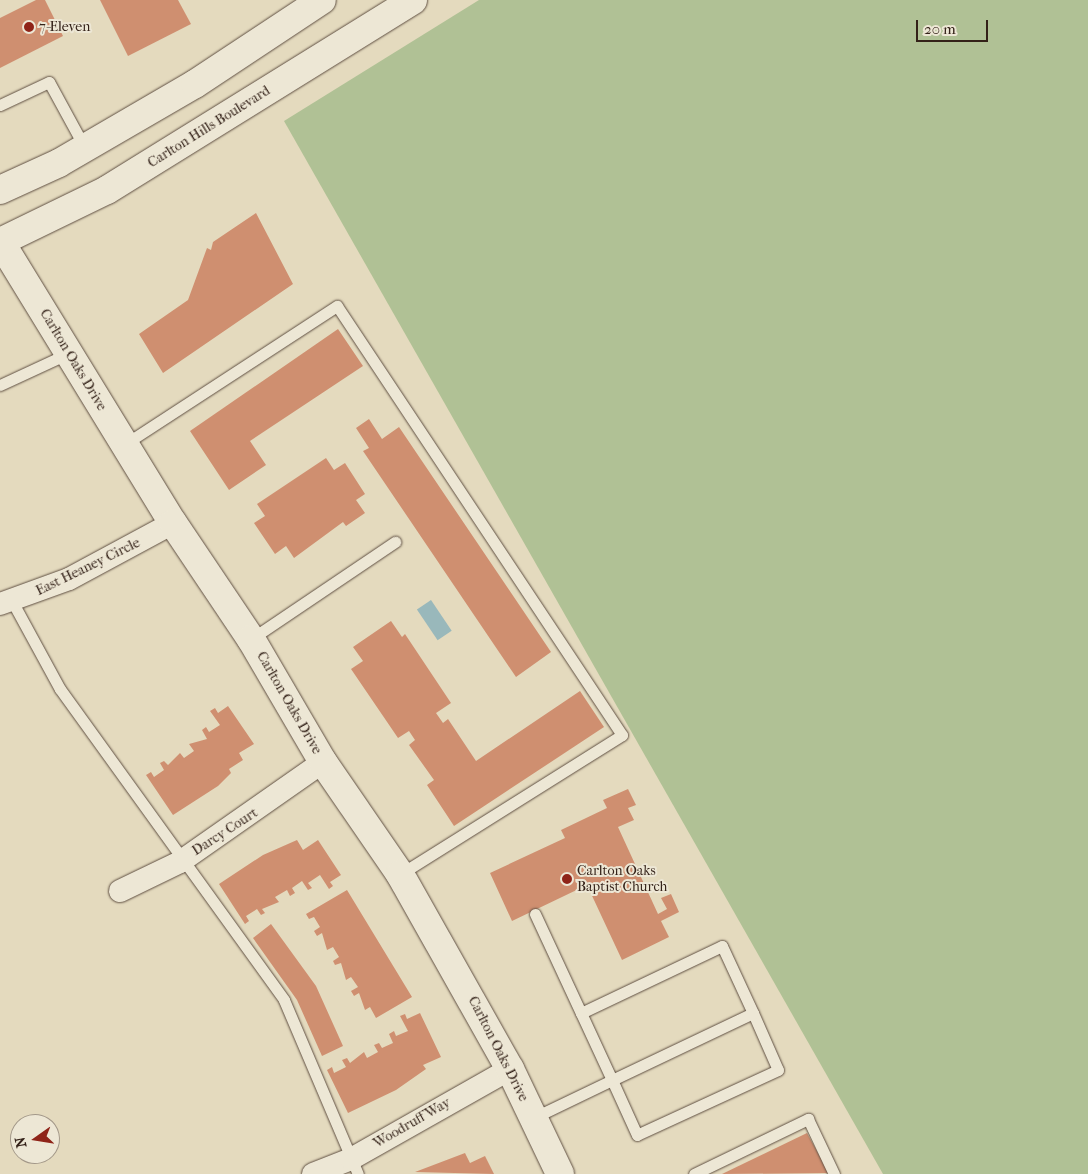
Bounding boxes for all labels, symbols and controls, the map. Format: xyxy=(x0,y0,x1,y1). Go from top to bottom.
scale bar xyxy=(918,10,990,42)
place label: 7-Eleven xyxy=(39,19,90,35)
text: 20 m xyxy=(924,20,956,38)
marker: 7-Eleven xyxy=(23,21,35,33)
street label: Carlton Hills Boulevard xyxy=(145,82,273,172)
street label: Carlton Oaks Drive xyxy=(36,306,110,414)
street label: East Heaney Circle xyxy=(33,534,143,600)
street label: Carlton Oaks Drive xyxy=(253,649,325,757)
street label: Darcy Court xyxy=(189,805,261,859)
place label: Carlton Oaks Baptist Church xyxy=(577,863,667,896)
marker: Carlton Oaks Baptist Church xyxy=(561,873,573,885)
street label: Carlton Oaks Drive xyxy=(464,994,532,1104)
street label: Woodruff Way xyxy=(370,1094,454,1152)
north arrow xyxy=(10,1114,60,1164)
text: N xyxy=(11,1135,30,1149)

